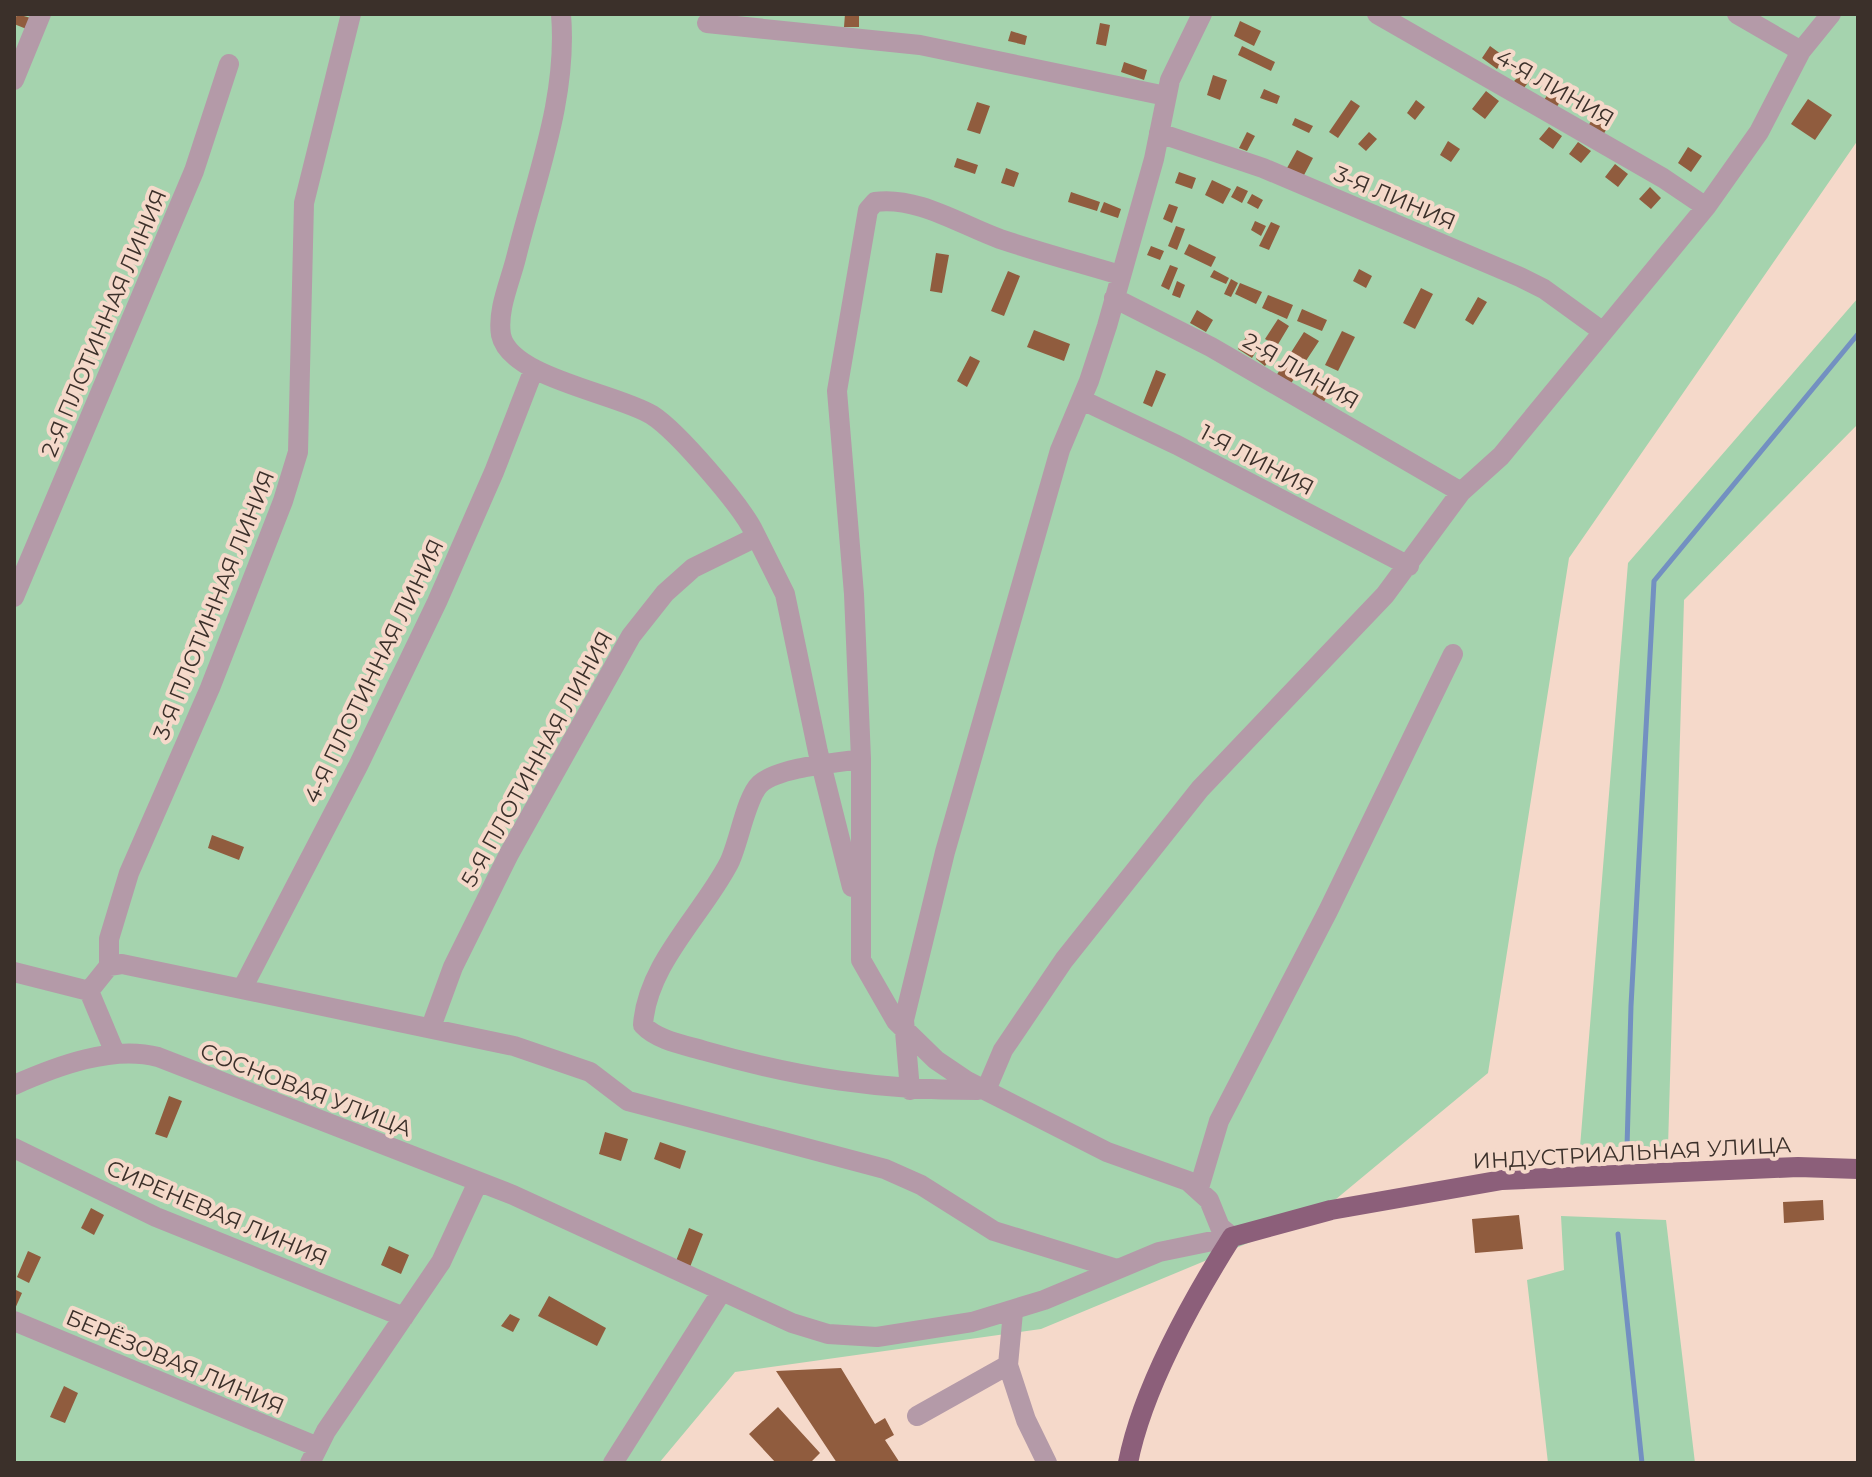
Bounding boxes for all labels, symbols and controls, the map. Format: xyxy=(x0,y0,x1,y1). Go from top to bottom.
street label: 4-Я ЛИНИЯ xyxy=(1491,43,1619,133)
street label: 3-Я ЛИНИЯ xyxy=(1330,160,1460,236)
street label: 2-Я ПЛОТИННАЯ ЛИНИЯ xyxy=(35,185,173,461)
street label: 2-Я ЛИНИЯ xyxy=(1238,327,1364,415)
street label: 1-Я ЛИНИЯ xyxy=(1195,419,1319,501)
street label: 3-Я ПЛОТИННАЯ ЛИНИЯ xyxy=(148,466,280,744)
street label: 4-Я ПЛОТИННАЯ ЛИНИЯ xyxy=(298,535,450,807)
street label: 5-Я ПЛОТИННАЯ ЛИНИЯ xyxy=(455,627,619,891)
street label: СОСНОВАЯ УЛИЦА xyxy=(196,1037,416,1143)
street label: ИНДУСТРИАЛЬНАЯ УЛИЦА xyxy=(1472,1131,1793,1175)
street label: СИРЕНЕВАЯ ЛИНИЯ xyxy=(102,1154,332,1272)
street label: БЕРЁЗОВАЯ ЛИНИЯ xyxy=(62,1304,288,1420)

